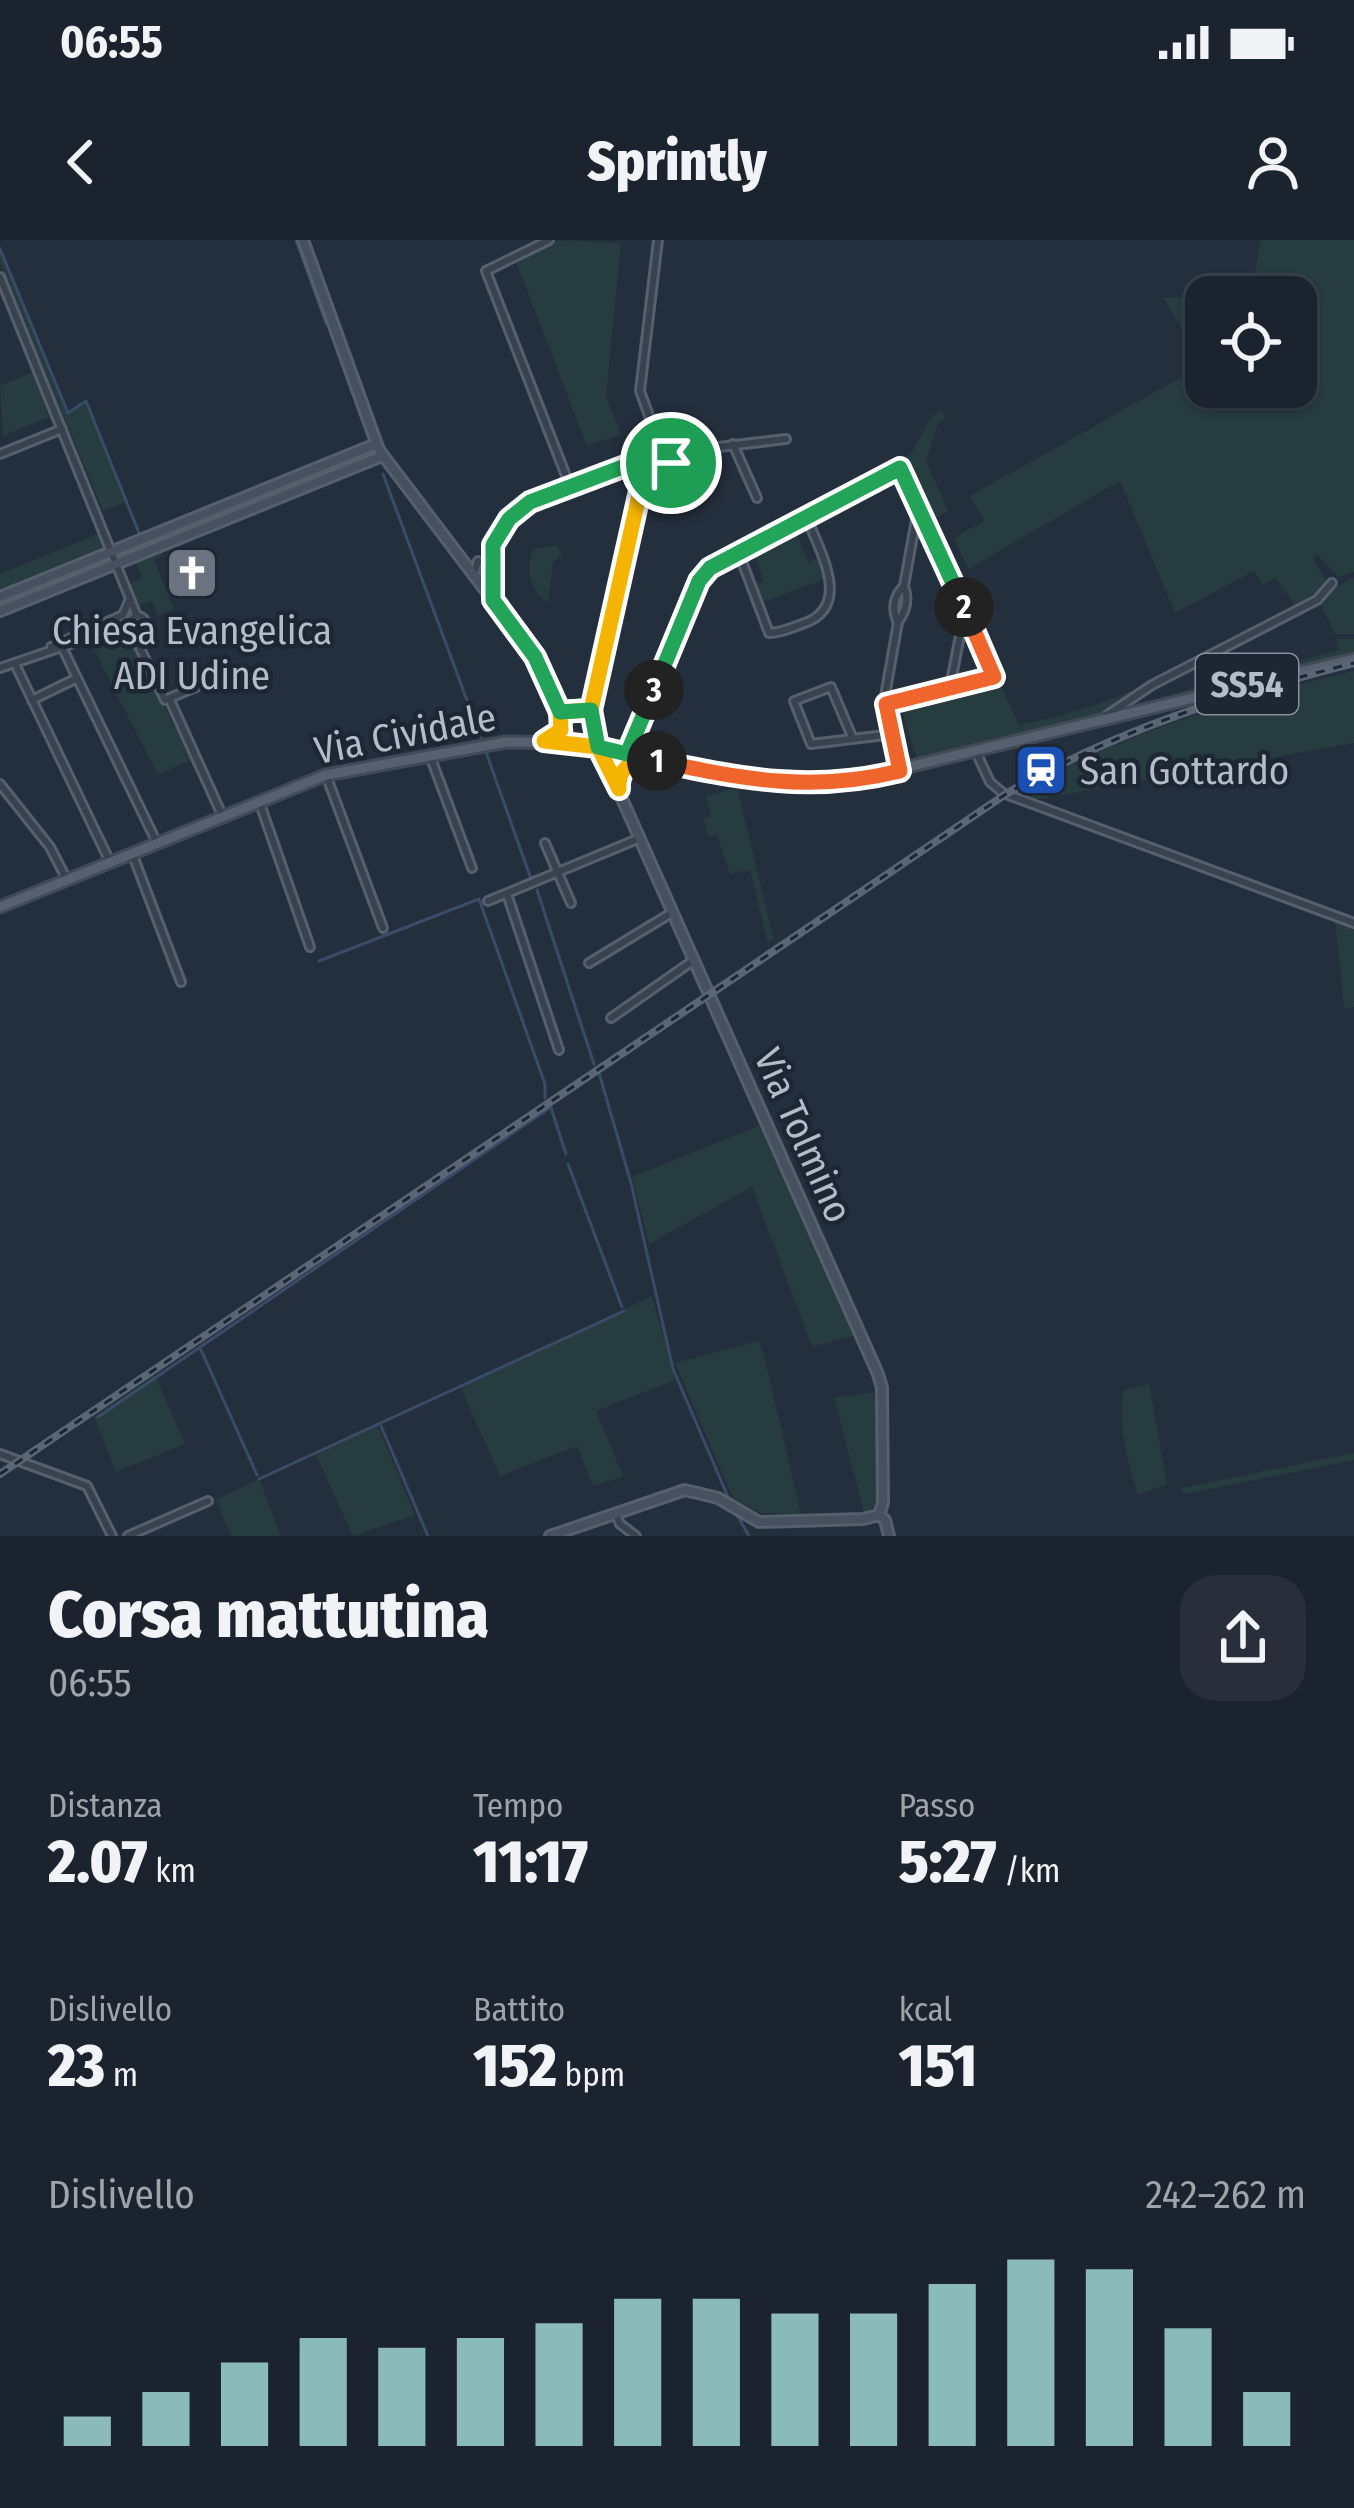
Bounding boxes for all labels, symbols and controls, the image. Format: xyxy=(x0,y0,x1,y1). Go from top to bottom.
text: 06:55 xyxy=(60,15,163,69)
icon: back xyxy=(48,129,114,195)
icon: person xyxy=(1240,129,1306,195)
text: Sprintly xyxy=(587,130,767,194)
map controls xyxy=(1185,276,1317,408)
button: locate xyxy=(1185,276,1317,408)
pin xyxy=(620,412,722,514)
icon: arrive xyxy=(638,430,704,496)
church icon: Chiesa Evangelica ADI Udine xyxy=(164,545,220,601)
pin: 2 xyxy=(934,577,994,637)
text: 2 xyxy=(956,587,972,627)
place label: Chiesa Evangelica ADI Udine xyxy=(52,608,332,699)
road number: SS54 xyxy=(1196,654,1298,714)
pin: 3 xyxy=(624,660,684,720)
text: 3 xyxy=(646,670,662,710)
street label: Via Cividale xyxy=(311,694,500,774)
pin: 1 xyxy=(627,731,687,791)
text: 1 xyxy=(650,741,664,781)
station icon: San Gottardo xyxy=(1013,742,1069,798)
place label: San Gottardo xyxy=(1080,748,1289,794)
street label: Via Tolmino xyxy=(744,1041,862,1230)
text: Corsa mattutina xyxy=(48,1575,489,1654)
button: share xyxy=(1180,1575,1306,1701)
text: 06:55 xyxy=(48,1660,132,1706)
text: Distanza xyxy=(48,1786,163,1826)
text: Tempo xyxy=(473,1786,563,1826)
text: Passo xyxy=(899,1786,975,1826)
text: 2.07 xyxy=(48,1826,147,1898)
text: 11:17 xyxy=(473,1826,588,1898)
text: 5:27 xyxy=(899,1826,996,1898)
text: km xyxy=(147,1851,196,1891)
text: /km xyxy=(996,1851,1060,1891)
text: Dislivello xyxy=(48,1990,172,2030)
text: Battito xyxy=(473,1990,565,2030)
text: kcal xyxy=(899,1990,952,2030)
text: 23 xyxy=(48,2030,105,2102)
text: 152 xyxy=(473,2030,557,2102)
text: 151 xyxy=(899,2030,977,2102)
text: m xyxy=(105,2055,138,2095)
text: bpm xyxy=(557,2055,625,2095)
text: Dislivello xyxy=(48,2172,195,2218)
text: 242–262 m xyxy=(1145,2172,1306,2218)

